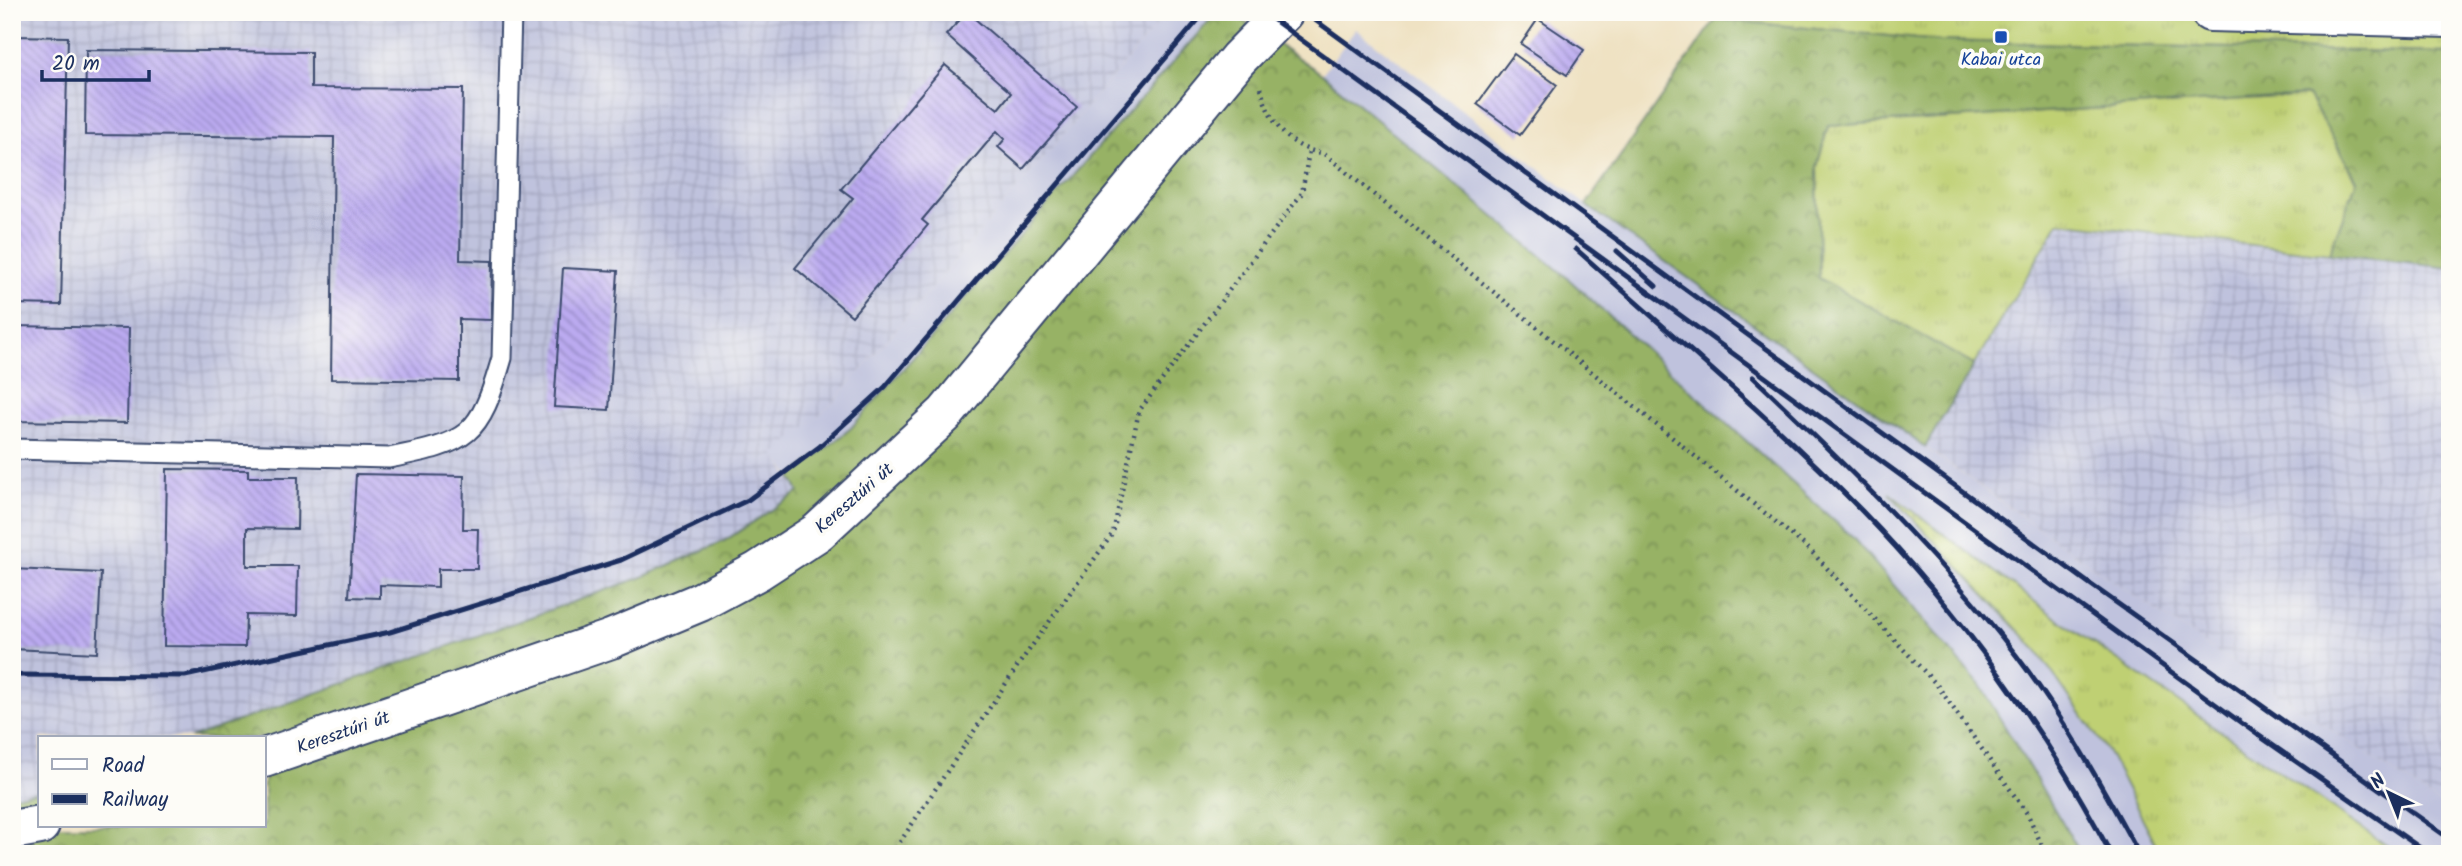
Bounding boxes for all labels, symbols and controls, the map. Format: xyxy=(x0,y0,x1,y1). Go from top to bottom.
marker: Kabai utca xyxy=(1993,29,2009,45)
scale bar xyxy=(42,38,149,82)
place label: Kabai utca xyxy=(1961,46,2041,75)
text: 20 m xyxy=(52,48,100,81)
street label: Keresztúri út xyxy=(809,456,902,542)
street label: Keresztúri út xyxy=(293,704,395,763)
legend xyxy=(38,736,266,828)
text: Road xyxy=(102,750,145,783)
north arrow xyxy=(2354,758,2424,828)
text: N xyxy=(2364,767,2393,797)
text: Railway xyxy=(102,784,168,817)

